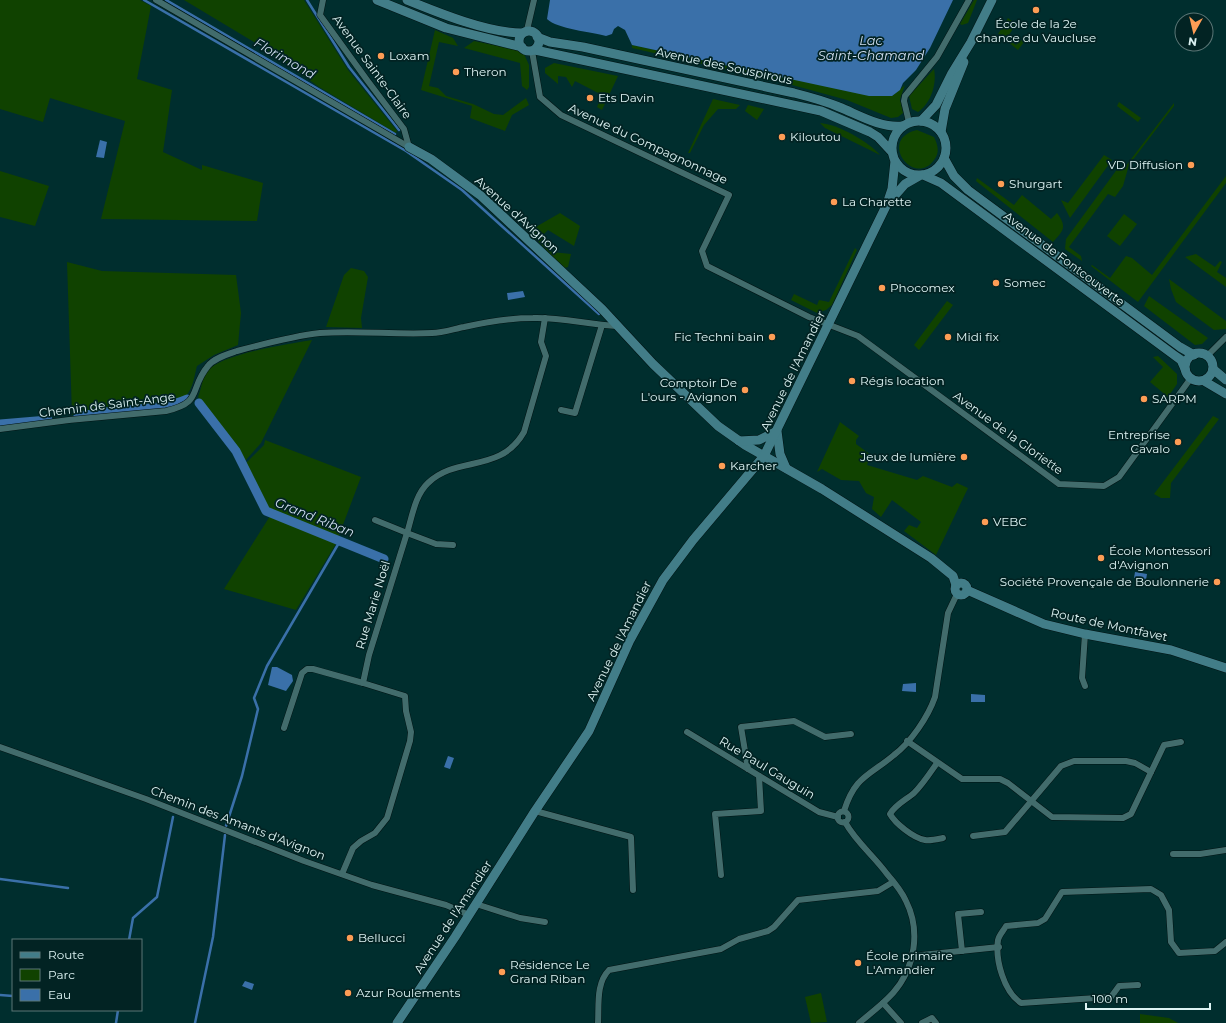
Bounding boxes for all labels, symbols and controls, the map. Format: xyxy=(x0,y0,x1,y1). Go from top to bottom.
marker: École de la 2e chance du Vaucluse xyxy=(1031,5,1041,15)
street label: Avenue Sainte-Claire xyxy=(330,12,415,122)
north arrow xyxy=(1174,12,1214,52)
place label: École de la 2e chance du Vaucluse xyxy=(976,16,1096,45)
water label: Lac Saint-Chamand xyxy=(818,32,924,63)
water label: Florimond xyxy=(252,34,319,82)
text: N xyxy=(1187,34,1198,49)
street label: Avenue des Souspirous xyxy=(655,44,794,87)
place label: Loxam xyxy=(389,48,429,63)
marker: Loxam xyxy=(376,51,386,61)
place label: Theron xyxy=(464,64,507,79)
marker: Theron xyxy=(451,67,461,77)
place label: Ets Davin xyxy=(598,90,654,105)
marker: Ets Davin xyxy=(585,93,595,103)
street label: Avenue du Compagnonnage xyxy=(566,100,730,187)
place label: Kiloutou xyxy=(790,129,841,144)
marker: Kiloutou xyxy=(777,132,787,142)
place label: VD Diffusion xyxy=(1108,157,1183,172)
marker: VD Diffusion xyxy=(1186,160,1196,170)
street label: Avenue d'Avignon xyxy=(472,173,563,256)
place label: Shurgart xyxy=(1009,176,1063,191)
marker: Shurgart xyxy=(996,179,1006,189)
place label: La Charette xyxy=(842,194,912,209)
marker: La Charette xyxy=(829,197,839,207)
street label: Avenue de Fontcouverte xyxy=(1001,208,1128,309)
place label: Somec xyxy=(1004,275,1046,290)
marker: Somec xyxy=(991,278,1001,288)
place label: Phocomex xyxy=(890,280,955,295)
marker: Phocomex xyxy=(877,283,887,293)
street label: Avenue de l'Amandier xyxy=(757,308,828,433)
place label: Fic Techni bain xyxy=(674,329,764,344)
place label: Midi fix xyxy=(956,329,1000,344)
marker: Fic Techni bain xyxy=(767,332,777,342)
marker: Midi fix xyxy=(943,332,953,342)
place label: Régis location xyxy=(860,373,945,388)
place label: Comptoir De L'ours - Avignon xyxy=(641,375,737,404)
marker: Régis location xyxy=(847,376,857,386)
marker: Comptoir De L'ours - Avignon xyxy=(740,385,750,395)
street label: Avenue de la Gloriette xyxy=(950,388,1066,478)
street label: Chemin de Saint-Ange xyxy=(38,389,176,420)
place label: SARPM xyxy=(1152,391,1197,406)
marker: SARPM xyxy=(1139,394,1149,404)
place label: Entreprise Cavalo xyxy=(1108,427,1170,456)
marker: Entreprise Cavalo xyxy=(1173,437,1183,447)
place label: Jeux de lumière xyxy=(859,449,956,464)
marker: Jeux de lumière xyxy=(959,452,969,462)
place label: Karcher xyxy=(730,458,777,473)
marker: Karcher xyxy=(717,461,727,471)
water label: Grand Riban xyxy=(273,494,357,540)
place label: VEBC xyxy=(993,514,1027,529)
marker: VEBC xyxy=(980,517,990,527)
place label: École Montessori d'Avignon xyxy=(1109,543,1211,572)
marker: École Montessori d'Avignon xyxy=(1096,553,1106,563)
street label: Rue Marie Noël xyxy=(352,559,393,651)
place label: Société Provençale de Boulonnerie xyxy=(1000,574,1209,589)
marker: Société Provençale de Boulonnerie xyxy=(1212,577,1222,587)
street label: Avenue de l'Amandier xyxy=(583,578,654,703)
street label: Route de Montfavet xyxy=(1049,605,1169,644)
street label: Rue Paul Gauguin xyxy=(717,733,818,802)
street label: Chemin des Amants d'Avignon xyxy=(149,782,328,863)
street label: Avenue de l'Amandier xyxy=(410,857,495,976)
place label: Bellucci xyxy=(358,930,405,945)
marker: Bellucci xyxy=(345,933,355,943)
legend xyxy=(12,939,142,1011)
text: Route xyxy=(48,947,84,962)
place label: École primaire L'Amandier xyxy=(866,948,953,977)
place label: Résidence Le Grand Riban xyxy=(510,957,590,986)
marker: École primaire L'Amandier xyxy=(853,958,863,968)
text: Parc xyxy=(48,967,75,982)
marker: Résidence Le Grand Riban xyxy=(497,967,507,977)
place label: Azur Roulements xyxy=(356,985,460,1000)
scale bar xyxy=(1086,985,1210,1011)
text: Eau xyxy=(48,987,71,1002)
marker: Azur Roulements xyxy=(343,988,353,998)
text: 100 m xyxy=(1092,991,1128,1006)

